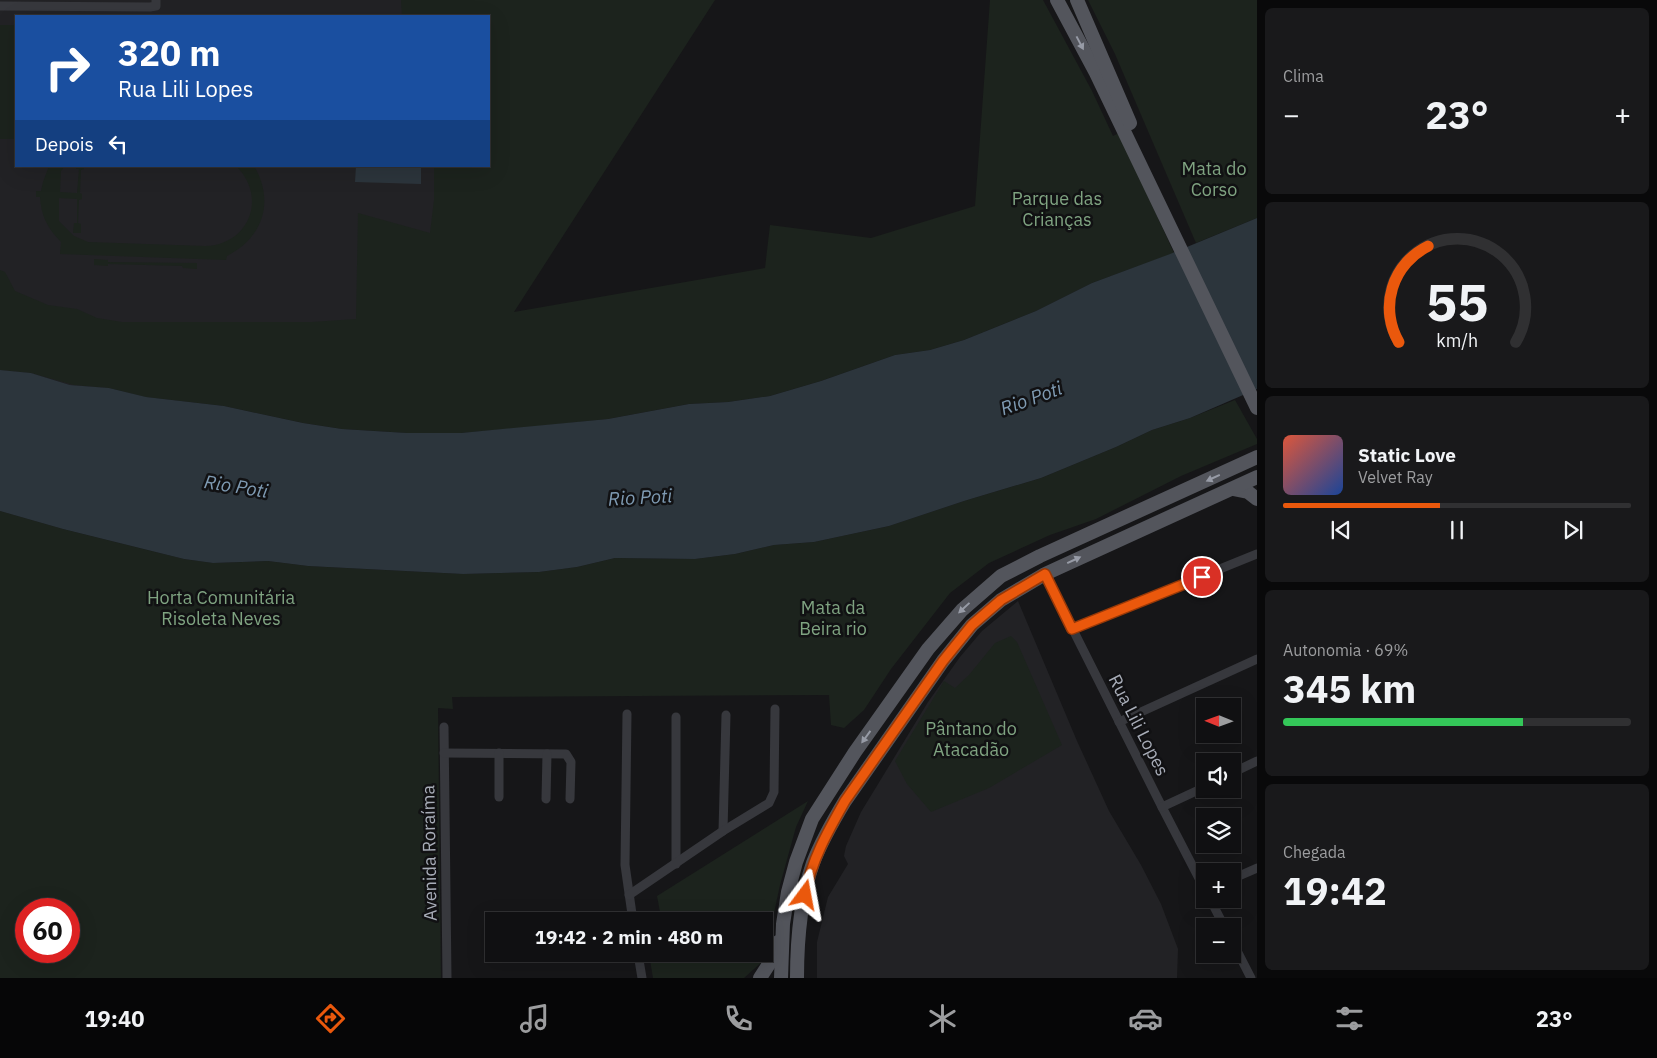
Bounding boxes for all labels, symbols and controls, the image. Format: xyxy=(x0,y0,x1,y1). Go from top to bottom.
text: 320 m xyxy=(118,30,221,76)
icon: right xyxy=(35,35,100,100)
one-way arrow xyxy=(1076,35,1084,50)
text: Clima xyxy=(1283,66,1324,86)
text: Rua Lili Lopes xyxy=(118,74,253,103)
text: 23° xyxy=(1425,90,1489,139)
text: − xyxy=(1283,96,1300,133)
text: + xyxy=(1614,96,1631,133)
icon: left xyxy=(104,130,132,158)
text: Depois xyxy=(35,132,94,156)
park label: Mata do Corso xyxy=(1182,157,1246,201)
park label: Parque das Crianças xyxy=(1012,187,1102,231)
text: 55 xyxy=(1426,268,1488,335)
text: km/h xyxy=(1436,329,1478,352)
water label: Rio Poti xyxy=(997,375,1066,420)
text: Static Love xyxy=(1358,443,1456,467)
text: Velvet Ray xyxy=(1358,467,1433,487)
water label: Rio Poti xyxy=(202,469,271,503)
one-way arrow xyxy=(1206,474,1220,482)
water label: Rio Poti xyxy=(607,483,674,511)
icon: previous xyxy=(1327,516,1355,544)
icon: pause xyxy=(1443,516,1471,544)
icon: next xyxy=(1559,516,1587,544)
one-way arrow xyxy=(1067,556,1081,564)
pin xyxy=(1181,556,1223,598)
icon: arrive xyxy=(1188,563,1216,591)
park label: Horta Comunitária Risoleta Neves xyxy=(147,586,295,630)
park label: Mata da Beira rio xyxy=(799,596,867,640)
one-way arrow xyxy=(959,602,971,614)
text: Autonomia · 69% xyxy=(1283,640,1408,660)
text: 345 km xyxy=(1283,664,1416,713)
street label: Rua Lili Lopes xyxy=(1104,670,1174,780)
north arrow xyxy=(1196,698,1241,742)
map controls xyxy=(1196,698,1241,963)
park label: Pântano do Atacadão xyxy=(925,717,1017,761)
one-way arrow xyxy=(861,730,871,744)
button: sound xyxy=(1196,753,1241,798)
street label: Avenida Roraíma xyxy=(416,784,442,921)
button: layers xyxy=(1196,808,1241,853)
text: Chegada xyxy=(1283,842,1346,862)
button: + xyxy=(1196,863,1241,908)
text: 19:42 xyxy=(1283,866,1387,915)
position arrow xyxy=(778,868,830,920)
speed limit sign: 60 xyxy=(15,898,80,963)
button: − xyxy=(1196,918,1241,963)
text: 19:42 · 2 min · 480 m xyxy=(535,925,723,949)
icon: directions xyxy=(313,1001,348,1036)
icon: music xyxy=(517,1001,552,1036)
icon: phone xyxy=(721,1001,756,1036)
icon: climate xyxy=(925,1001,960,1036)
icon: car xyxy=(1128,1001,1163,1036)
icon: filters xyxy=(1332,1001,1367,1036)
text: 19:40 xyxy=(84,1004,144,1033)
text: 23° xyxy=(1536,1004,1573,1033)

